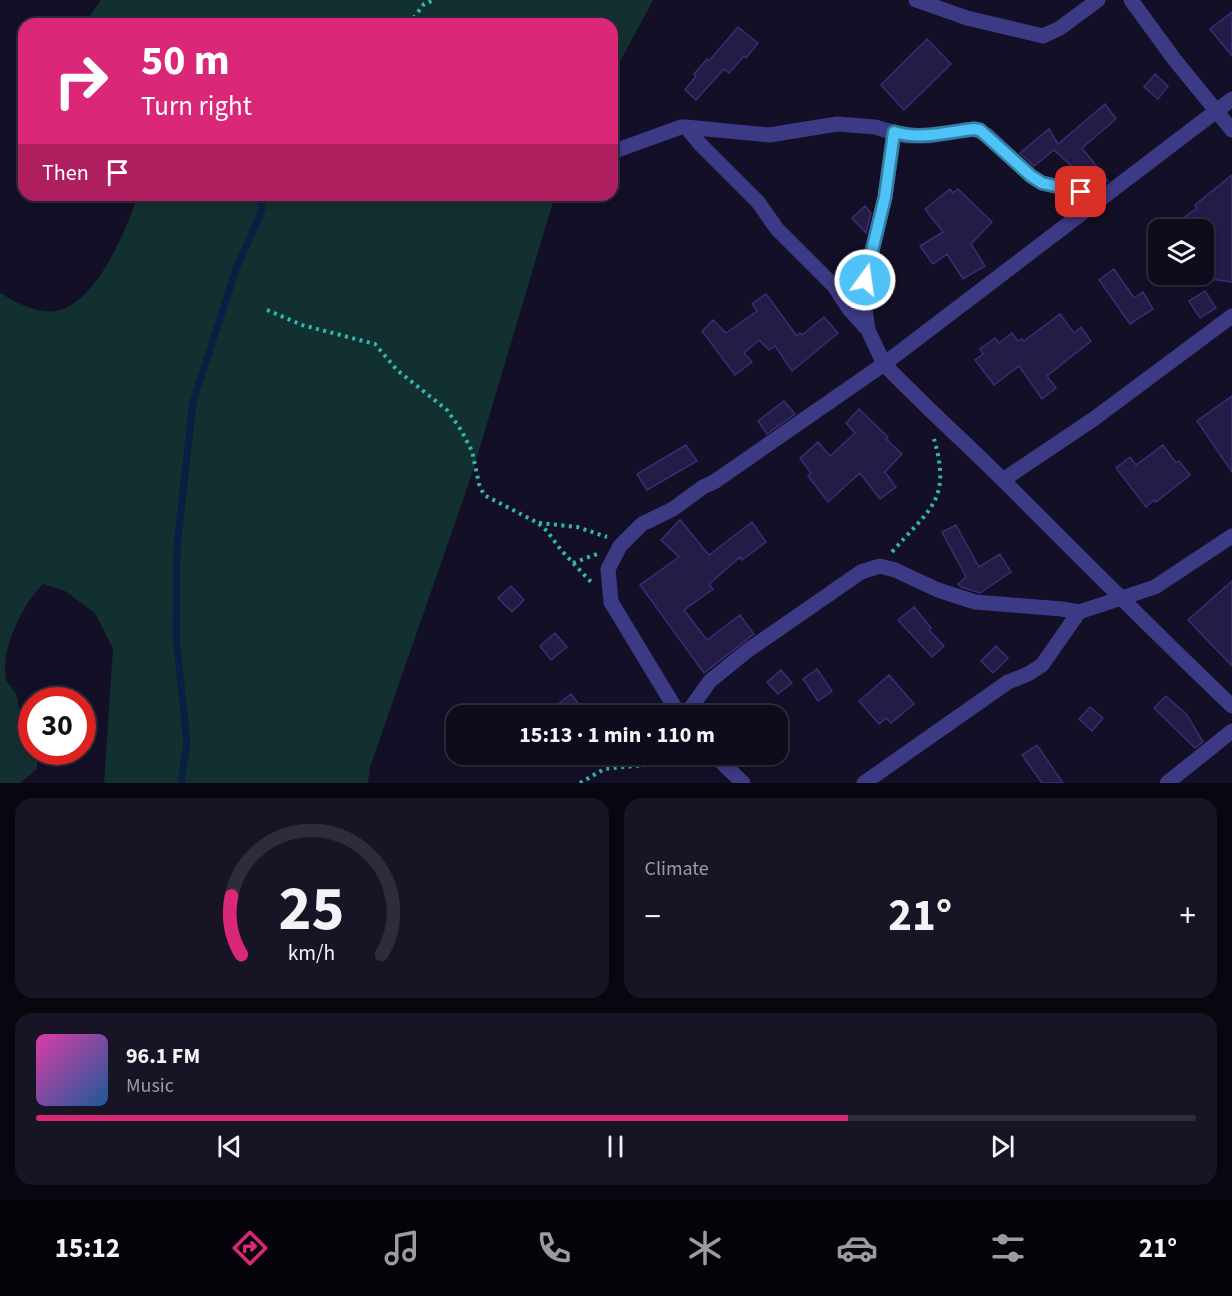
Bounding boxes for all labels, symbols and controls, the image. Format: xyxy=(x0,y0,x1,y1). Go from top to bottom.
text: 50 m xyxy=(141,31,230,91)
icon: right xyxy=(42,42,120,120)
text: Turn right xyxy=(141,87,252,126)
icon: arrive xyxy=(101,156,134,189)
text: Then xyxy=(42,157,89,189)
pin xyxy=(1055,166,1106,217)
icon: arrive xyxy=(1064,175,1097,208)
map controls xyxy=(1148,219,1214,285)
button: layers xyxy=(1148,219,1214,285)
position arrow xyxy=(833,248,897,312)
speed limit sign: 30 xyxy=(18,687,96,765)
text: 15:13 · 1 min · 110 m xyxy=(519,719,715,751)
text: Climate xyxy=(645,855,709,883)
text: 25 xyxy=(279,865,345,954)
text: 21° xyxy=(888,884,952,948)
text: − xyxy=(645,893,661,940)
text: + xyxy=(1180,893,1196,940)
text: km/h xyxy=(288,938,336,969)
text: 96.1 FM xyxy=(126,1040,200,1072)
text: Music xyxy=(126,1072,174,1100)
icon: previous xyxy=(213,1130,246,1163)
icon: pause xyxy=(599,1130,632,1163)
icon: next xyxy=(986,1130,1019,1163)
icon: directions xyxy=(229,1227,271,1269)
icon: music xyxy=(381,1227,423,1269)
icon: phone xyxy=(533,1227,575,1269)
icon: climate xyxy=(684,1227,726,1269)
icon: car xyxy=(836,1227,878,1269)
icon: filters xyxy=(987,1227,1029,1269)
text: 15:12 xyxy=(55,1229,120,1268)
text: 21° xyxy=(1139,1229,1177,1268)

